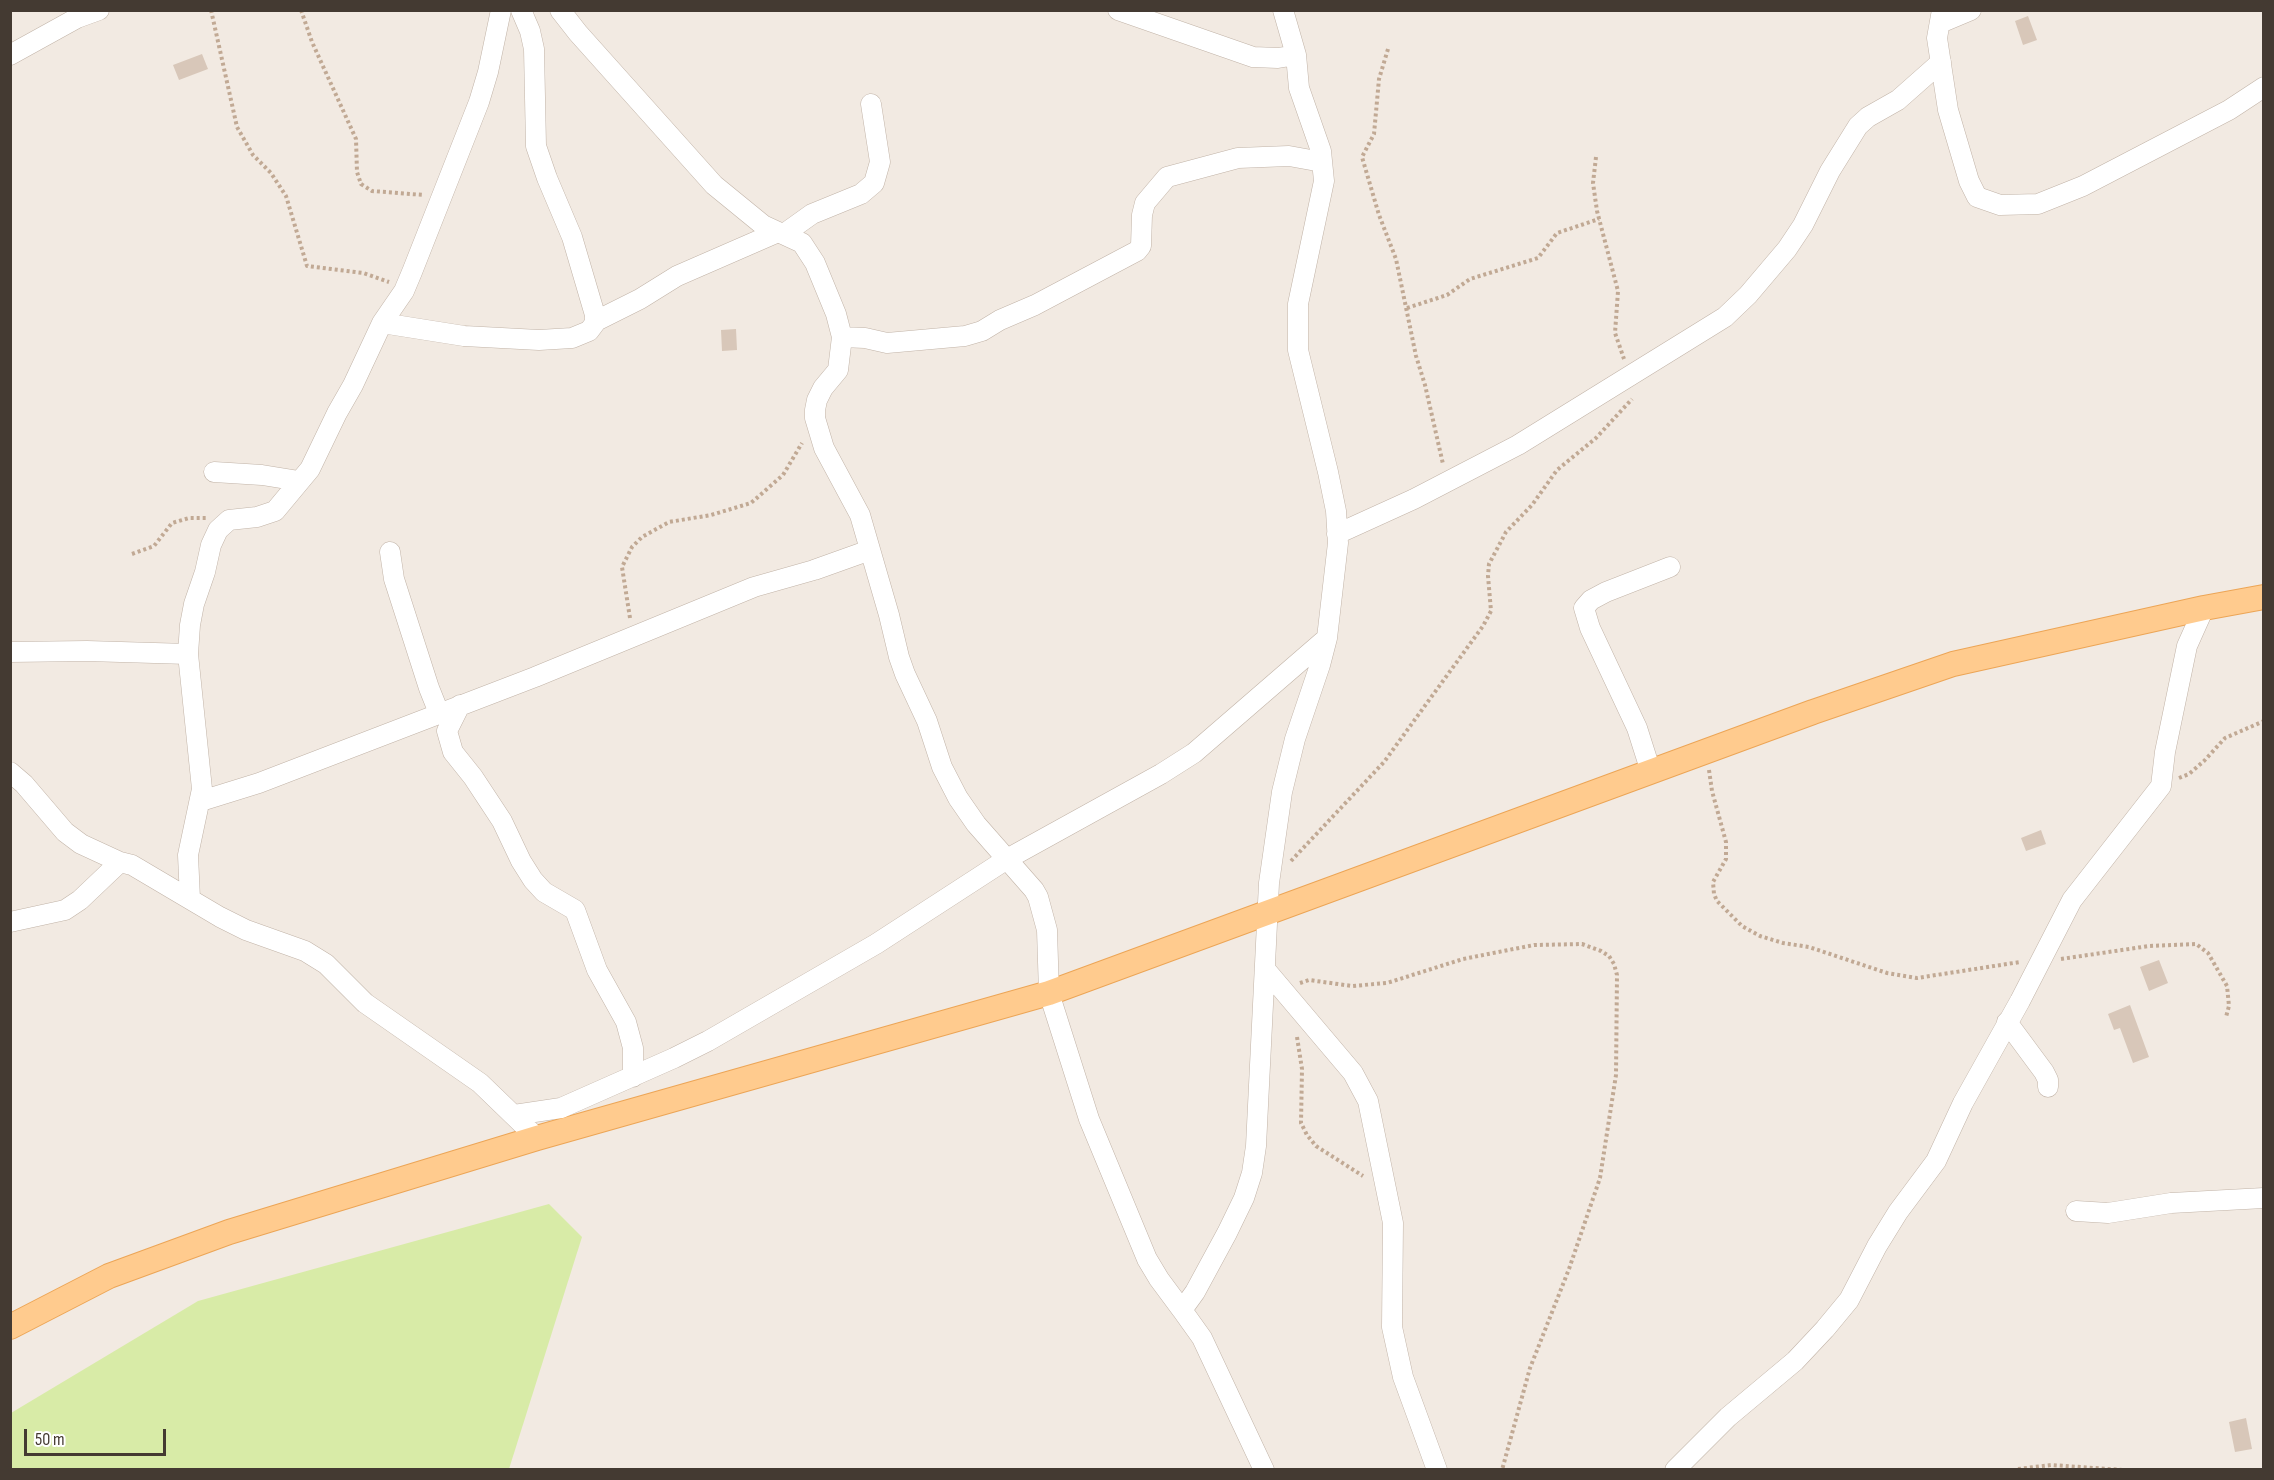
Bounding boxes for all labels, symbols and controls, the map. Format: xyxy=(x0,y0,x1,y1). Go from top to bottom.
scale bar xyxy=(27,1417,170,1455)
text: 50 m xyxy=(35,1429,65,1450)

